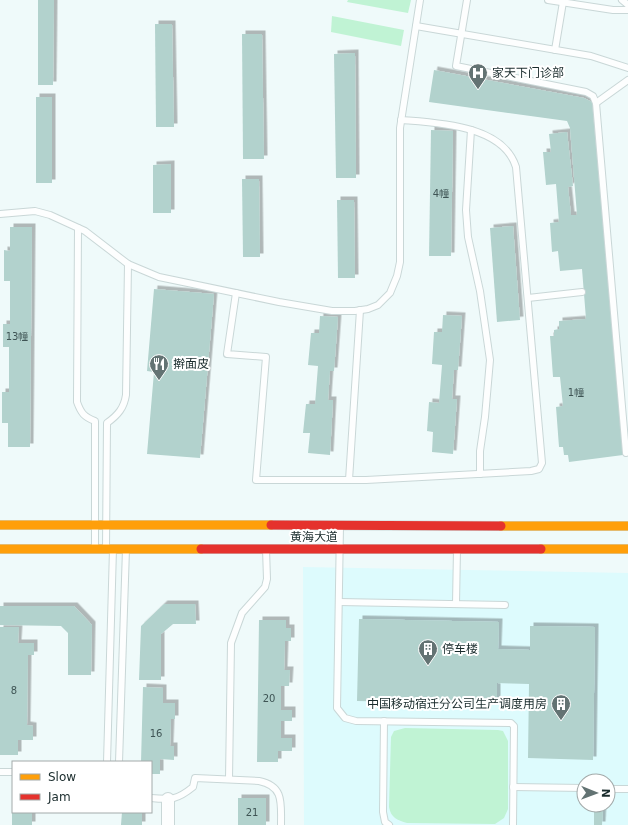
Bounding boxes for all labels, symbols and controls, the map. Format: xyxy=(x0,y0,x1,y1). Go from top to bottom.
hospital icon: 家天下门诊部 xyxy=(467,62,489,90)
place label: 家天下门诊部 xyxy=(492,66,564,80)
house number: 4幢 xyxy=(433,188,449,199)
house number: 13幢 xyxy=(6,331,28,342)
restaurant icon: 擀面皮 xyxy=(148,353,170,381)
place label: 擀面皮 xyxy=(173,357,209,371)
house number: 1幢 xyxy=(568,387,584,398)
street label: 黄海大道 xyxy=(290,530,338,544)
building icon: 停车楼 xyxy=(417,638,439,666)
place label: 停车楼 xyxy=(442,642,478,656)
house number: 8 xyxy=(11,685,17,696)
house number: 20 xyxy=(263,693,275,704)
building icon: 中国移动宿迁分公司生产调度用房 xyxy=(550,693,572,721)
place label: 中国移动宿迁分公司生产调度用房 xyxy=(367,697,547,711)
house number: 16 xyxy=(150,728,162,739)
legend xyxy=(12,761,152,813)
text: Slow xyxy=(48,770,76,784)
north arrow xyxy=(576,773,616,813)
text: N xyxy=(599,788,612,798)
text: Jam xyxy=(47,790,71,804)
house number: 21 xyxy=(246,807,258,818)

